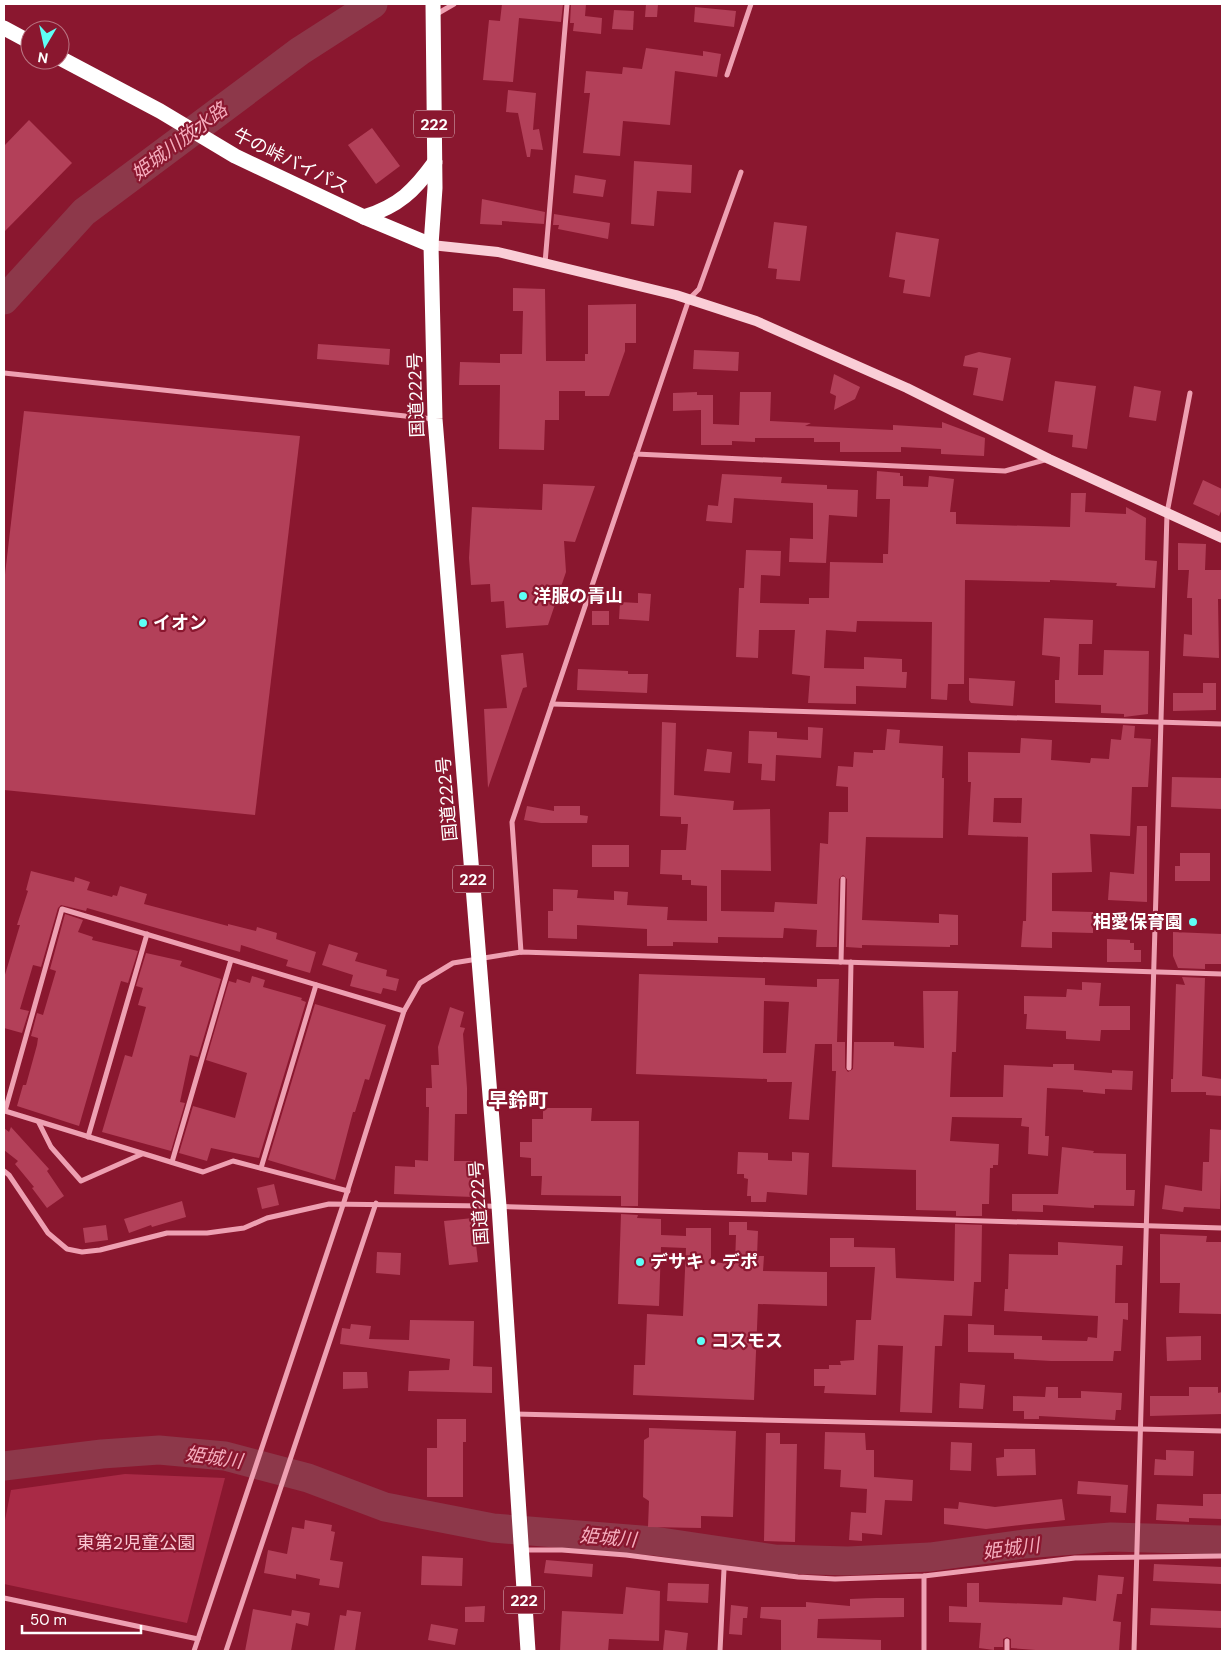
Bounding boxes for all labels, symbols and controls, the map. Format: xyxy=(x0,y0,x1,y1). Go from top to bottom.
north arrow xyxy=(20,20,70,70)
text: N xyxy=(37,48,49,68)
water label: 姫城川放水路 xyxy=(126,96,234,186)
road number: 222 xyxy=(414,110,454,138)
street label: 牛の峠バイパス xyxy=(229,123,353,199)
street label: 国道222号 xyxy=(403,352,429,438)
place label: 洋服の青山 xyxy=(533,584,623,608)
marker: 洋服の青山 xyxy=(517,590,529,602)
place label: イオン xyxy=(153,611,207,635)
marker: イオン xyxy=(137,617,149,629)
street label: 国道222号 xyxy=(431,756,463,842)
road number: 222 xyxy=(453,866,493,892)
place label: 相愛保育園 xyxy=(1093,910,1183,934)
marker: 相愛保育園 xyxy=(1187,916,1199,928)
district label: 早鈴町 xyxy=(488,1087,548,1113)
street label: 国道222号 xyxy=(464,1160,494,1246)
place label: デサキ・デポ xyxy=(650,1250,758,1274)
marker: デサキ・デポ xyxy=(634,1256,646,1268)
place label: コスモス xyxy=(711,1329,783,1353)
marker: コスモス xyxy=(695,1335,707,1347)
water label: 姫城川 xyxy=(184,1441,246,1474)
water label: 姫城川 xyxy=(578,1523,639,1553)
park label: 東第2児童公園 xyxy=(77,1531,195,1555)
water label: 姫城川 xyxy=(981,1532,1043,1564)
road number: 222 xyxy=(504,1586,544,1614)
scale bar xyxy=(22,1602,141,1634)
text: 50 m xyxy=(30,1610,67,1630)

